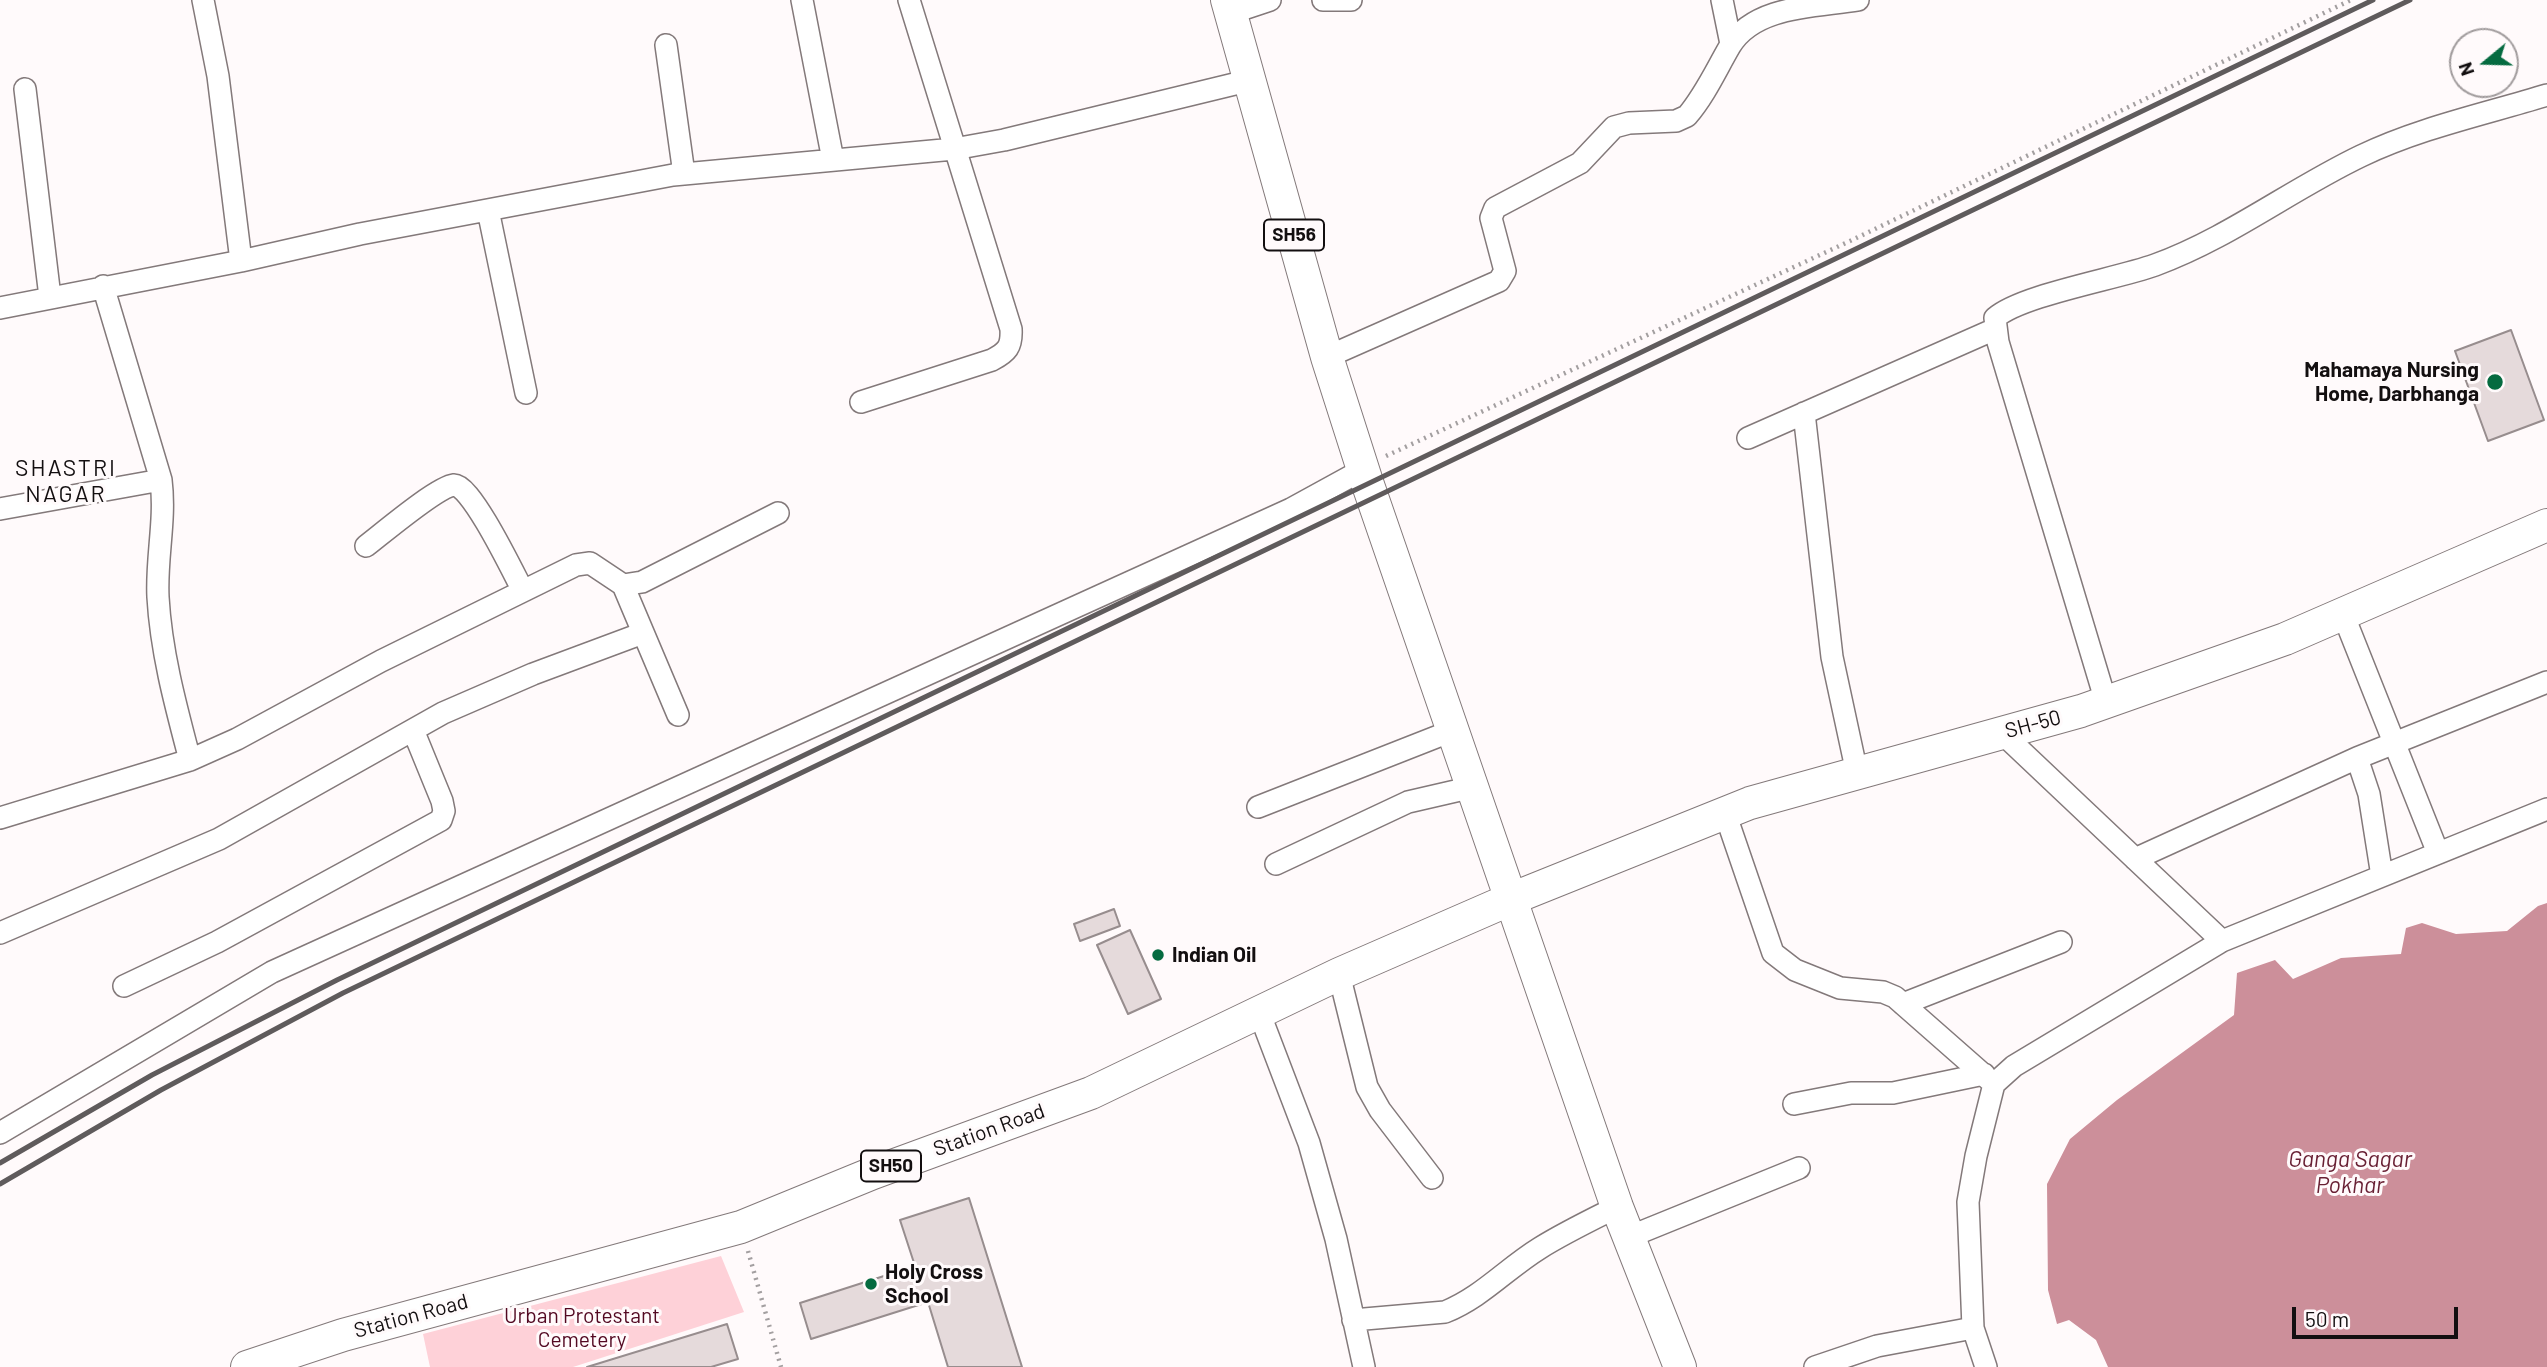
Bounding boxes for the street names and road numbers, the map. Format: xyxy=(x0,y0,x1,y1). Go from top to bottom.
road number: SH56 xyxy=(1264,219,1324,250)
street label: SH-50 xyxy=(2002,704,2064,744)
street label: Station Road xyxy=(930,1098,1048,1162)
road number: SH50 xyxy=(861,1150,921,1182)
street label: Station Road xyxy=(351,1289,471,1343)

